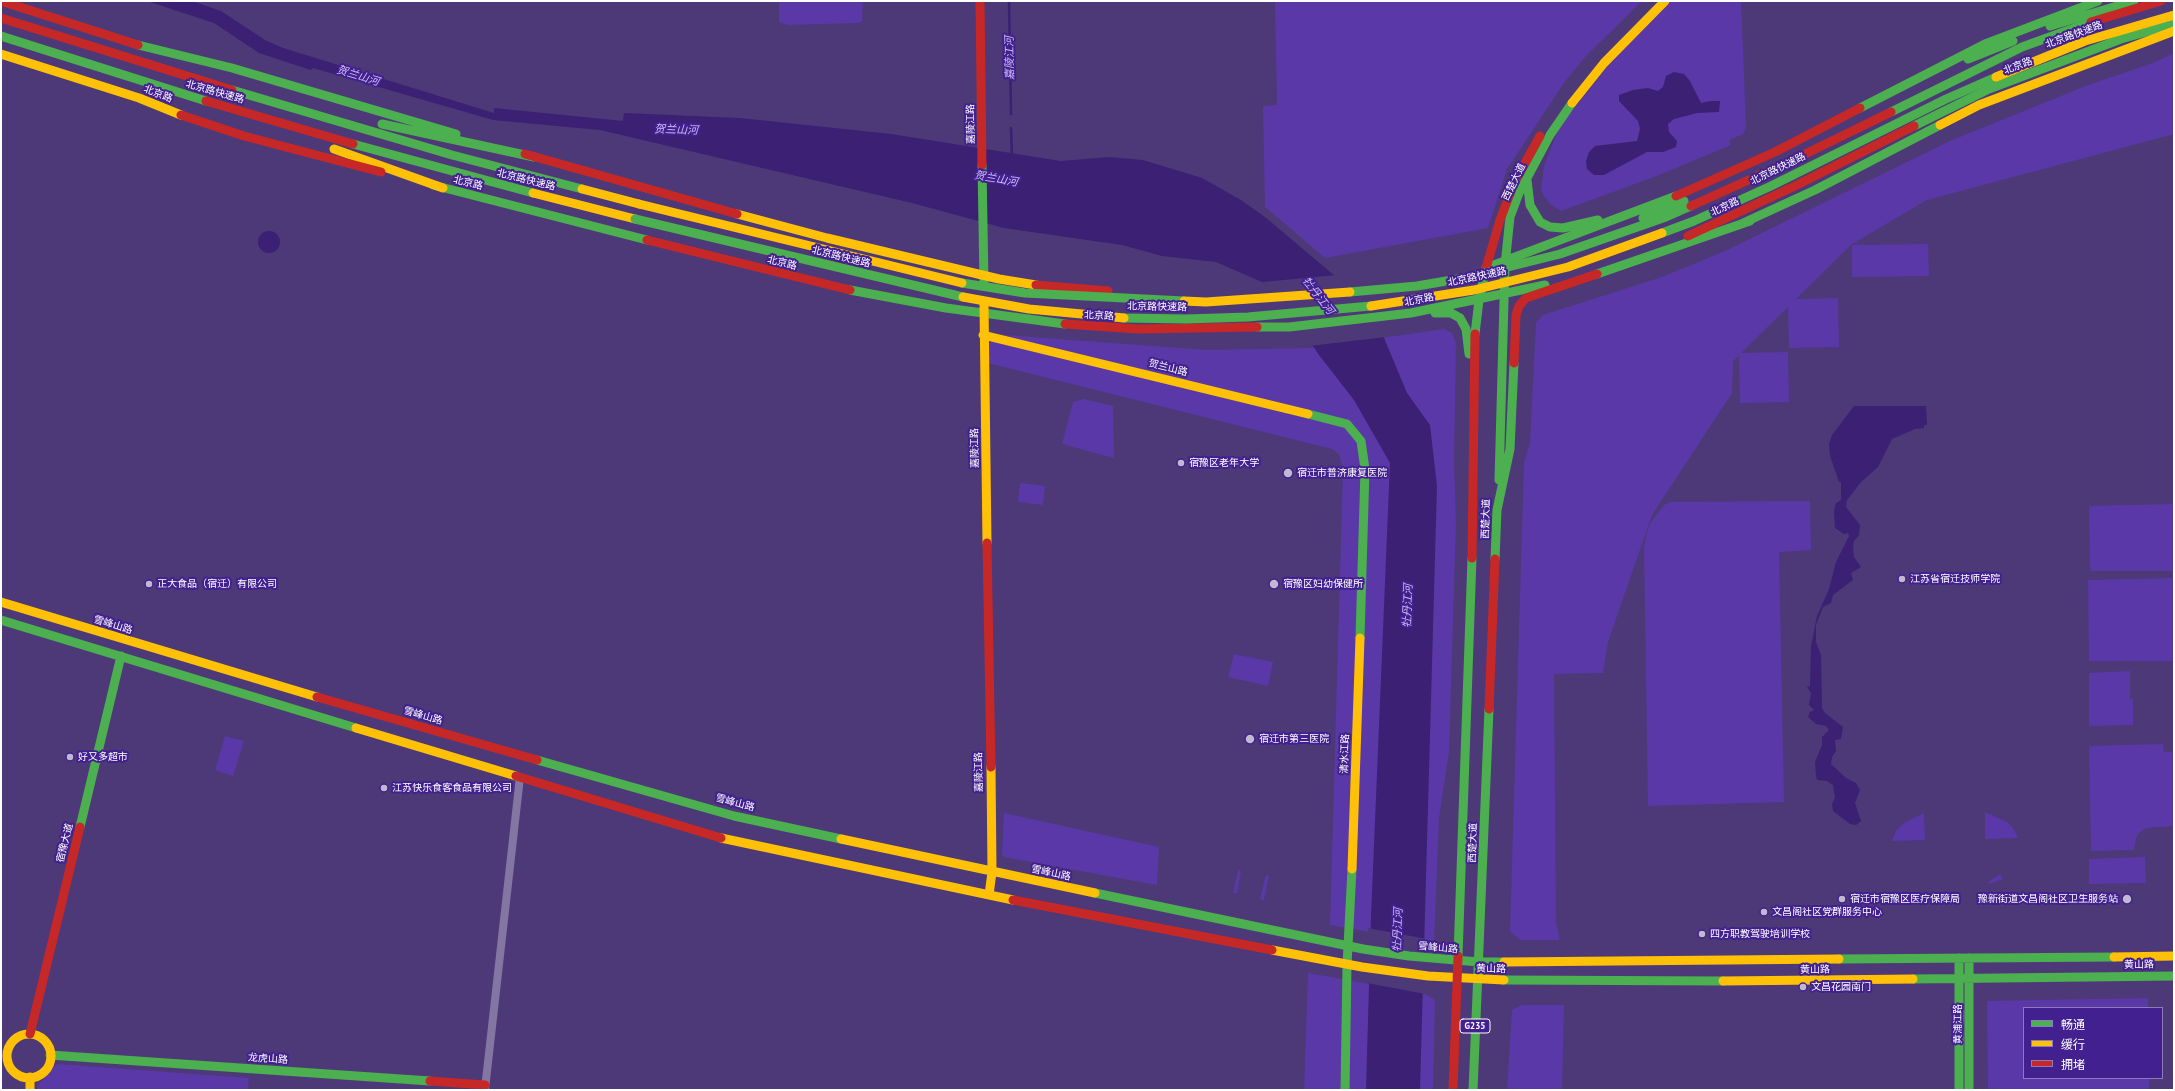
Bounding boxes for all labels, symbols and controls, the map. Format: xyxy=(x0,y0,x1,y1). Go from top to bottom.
street label: 北京路快速路 xyxy=(2044,19,2104,51)
water label: 嘉陵江河 xyxy=(1003,36,1017,80)
street label: 北京路 xyxy=(2002,55,2034,77)
water label: 贺兰山河 xyxy=(335,63,381,89)
street label: 北京路快速路 xyxy=(185,78,245,106)
street label: 北京路 xyxy=(142,83,174,105)
street label: 嘉陵江路 xyxy=(965,104,977,144)
water label: 贺兰山河 xyxy=(654,123,698,137)
street label: 北京路快速路 xyxy=(1748,150,1808,188)
street label: 西楚大道 xyxy=(1500,161,1528,203)
street label: 北京路快速路 xyxy=(495,167,557,193)
water label: 贺兰山河 xyxy=(973,169,1019,189)
street label: 北京路 xyxy=(452,174,484,192)
street label: 北京路 xyxy=(1709,195,1741,219)
street label: 北京路快速路 xyxy=(810,244,872,270)
street label: 北京路 xyxy=(766,254,798,272)
street label: 北京路快速路 xyxy=(1446,265,1508,289)
water label: 牡丹江河 xyxy=(1299,275,1337,317)
street label: 北京路 xyxy=(1403,291,1435,309)
street label: 北京路快速路 xyxy=(1127,300,1187,314)
street label: 北京路 xyxy=(1084,309,1114,323)
street label: 贺兰山路 xyxy=(1147,357,1189,379)
street label: 嘉陵江路 xyxy=(969,428,981,468)
place label: 宿豫区老年大学 xyxy=(1189,457,1259,469)
marker: 宿豫区老年大学 xyxy=(1176,458,1186,468)
marker: 宿迁市普济康复医院 xyxy=(1282,467,1294,479)
place label: 宿迁市普济康复医院 xyxy=(1297,467,1387,479)
street label: 西楚大道 xyxy=(1479,499,1493,539)
place label: 江苏省宿迁技师学院 xyxy=(1910,573,2000,585)
marker: 江苏省宿迁技师学院 xyxy=(1897,574,1907,584)
place label: 正大食品（宿迁）有限公司 xyxy=(157,578,277,590)
marker: 宿豫区妇幼保健所 xyxy=(1268,578,1280,590)
place label: 宿豫区妇幼保健所 xyxy=(1283,578,1363,590)
marker: 正大食品（宿迁）有限公司 xyxy=(144,579,154,589)
water label: 牡丹江河 xyxy=(1401,584,1415,628)
street label: 雪峰山路 xyxy=(92,613,134,637)
street label: 雪峰山路 xyxy=(402,705,444,727)
marker: 宿迁市第三医院 xyxy=(1244,733,1256,745)
place label: 宿迁市第三医院 xyxy=(1259,733,1329,745)
street label: 清水江路 xyxy=(1338,734,1352,774)
place label: 好又多超市 xyxy=(78,751,128,763)
marker: 好又多超市 xyxy=(65,752,75,762)
street label: 嘉陵江路 xyxy=(973,752,985,792)
place label: 江苏快乐食客食品有限公司 xyxy=(392,782,512,794)
marker: 江苏快乐食客食品有限公司 xyxy=(379,783,389,793)
street label: 雪峰山路 xyxy=(714,792,756,814)
street label: 宿豫大道 xyxy=(54,822,76,864)
street label: 西楚大道 xyxy=(1466,823,1480,863)
street label: 雪峰山路 xyxy=(1030,863,1072,883)
place label: 宿迁市宿豫区医疗保障局 xyxy=(1850,893,1960,905)
place label: 豫新街道文昌阁社区卫生服务站 xyxy=(1978,893,2118,905)
marker: 豫新街道文昌阁社区卫生服务站 xyxy=(2121,893,2133,905)
marker: 宿迁市宿豫区医疗保障局 xyxy=(1837,894,1847,904)
place label: 文昌阁社区党群服务中心 xyxy=(1772,906,1882,918)
marker: 文昌阁社区党群服务中心 xyxy=(1759,907,1769,917)
water label: 牡丹江河 xyxy=(1391,908,1405,952)
place label: 四方职教驾驶培训学校 xyxy=(1710,928,1810,940)
marker: 四方职教驾驶培训学校 xyxy=(1697,929,1707,939)
street label: 雪峰山路 xyxy=(1418,940,1458,956)
street label: 黄山路 xyxy=(2124,959,2154,971)
street label: 黄山路 xyxy=(1476,963,1506,975)
street label: 黄山路 xyxy=(1800,964,1830,976)
place label: 文昌花园南门 xyxy=(1811,981,1871,993)
marker: 文昌花园南门 xyxy=(1798,982,1808,992)
street label: 黄浦江路 xyxy=(1952,1004,1964,1044)
legend xyxy=(2023,1007,2163,1079)
text: 畅通 xyxy=(2061,1017,2085,1032)
road number: G235 xyxy=(1460,1019,1490,1033)
text: 缓行 xyxy=(2061,1037,2085,1052)
street label: 龙虎山路 xyxy=(248,1052,288,1066)
text: 拥堵 xyxy=(2061,1057,2085,1072)

